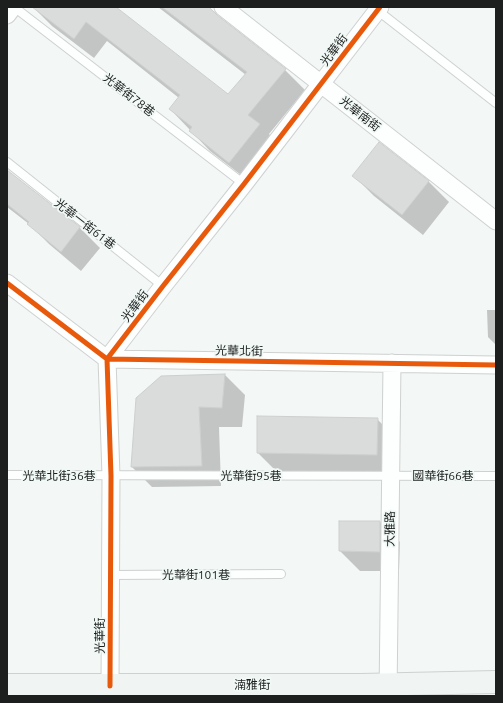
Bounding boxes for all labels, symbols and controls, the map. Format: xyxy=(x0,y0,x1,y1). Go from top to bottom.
street label: 光華街 xyxy=(317,31,351,69)
street label: 光華街78巷 xyxy=(100,70,158,120)
street label: 光華南街 xyxy=(337,94,383,134)
street label: 光華一街61巷 xyxy=(52,196,118,252)
street label: 光華街 xyxy=(118,287,152,325)
street label: 光華北街 xyxy=(215,343,263,359)
street label: 光華北街36巷 xyxy=(22,469,96,483)
street label: 光華街95巷 xyxy=(220,469,282,483)
street label: 國華街66巷 xyxy=(412,469,474,483)
street label: 大雅路 xyxy=(382,511,398,547)
street label: 光華街101巷 xyxy=(162,568,230,582)
street label: 光華街 xyxy=(93,618,107,654)
street label: 湳雅街 xyxy=(234,678,270,692)

